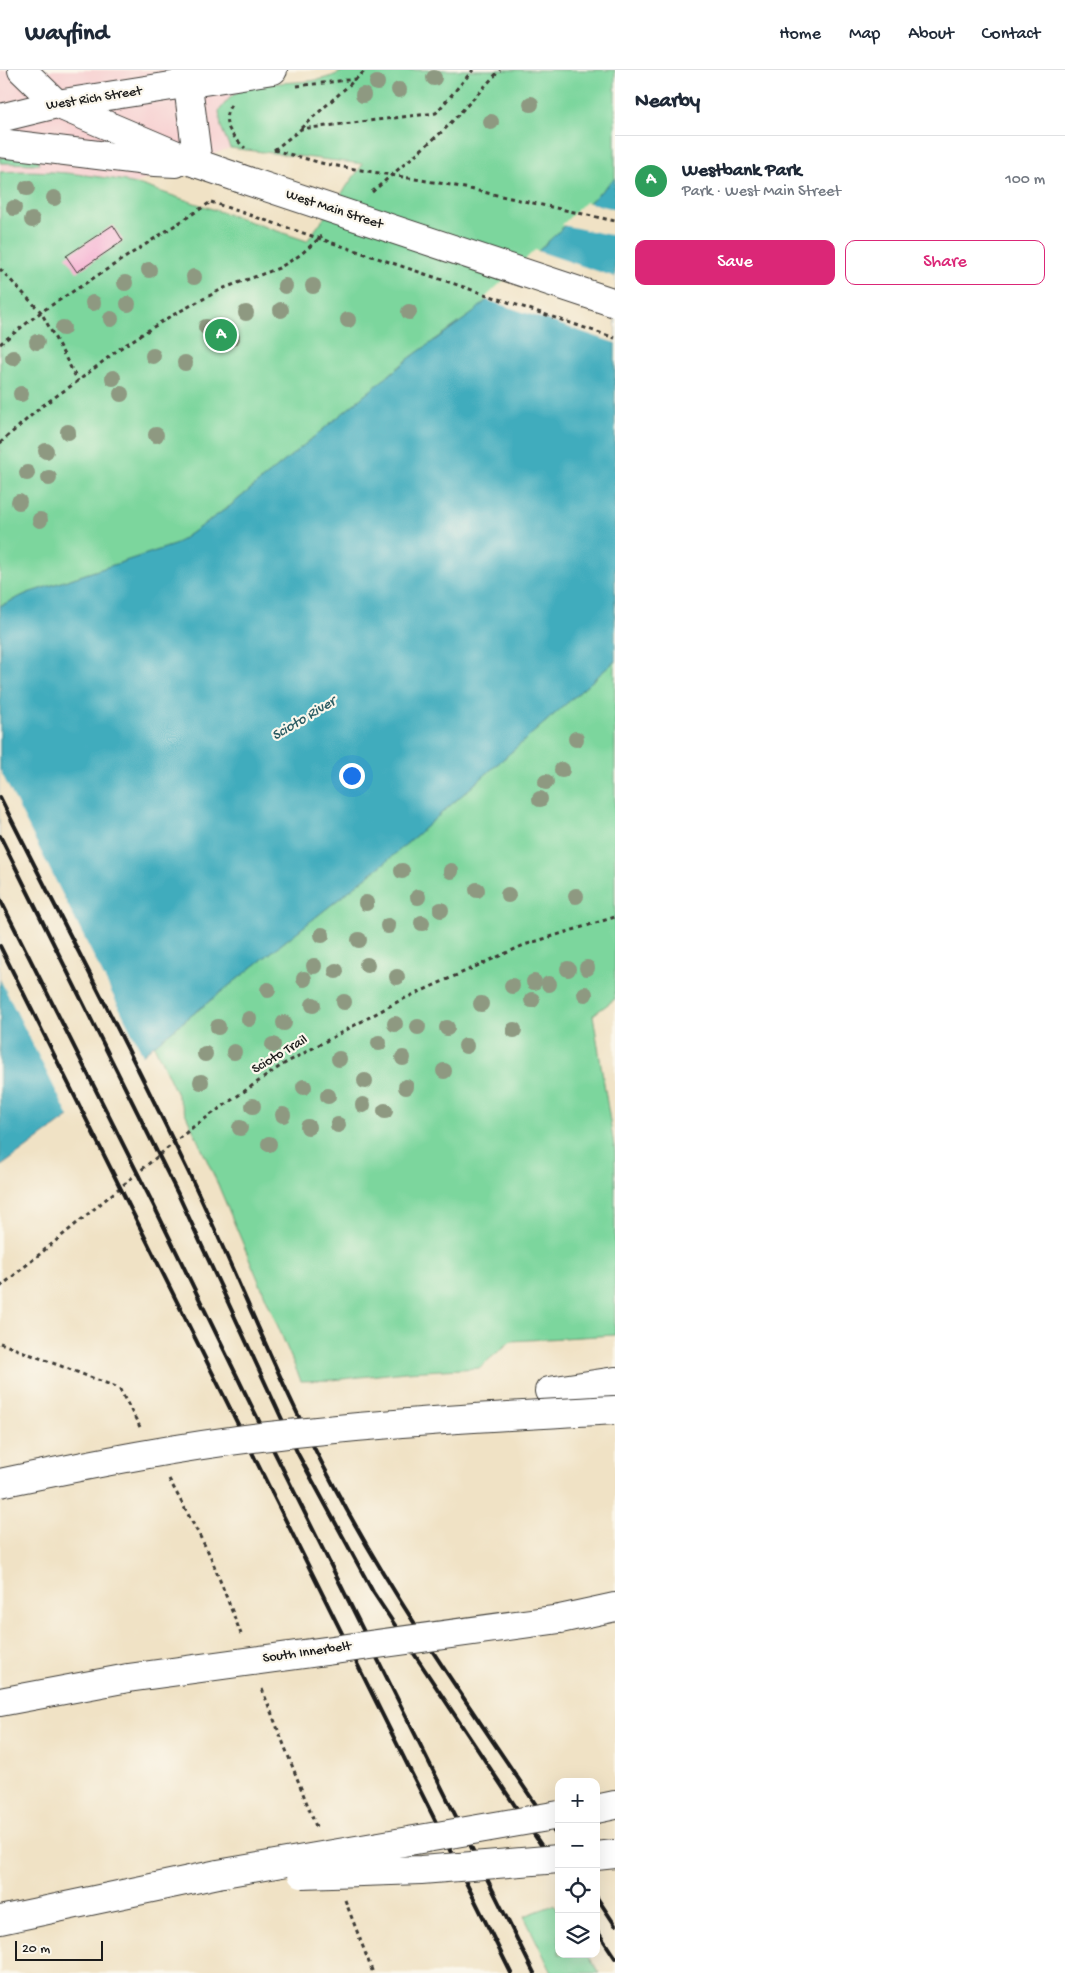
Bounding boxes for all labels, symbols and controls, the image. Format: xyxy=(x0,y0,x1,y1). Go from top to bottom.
text: Wayfind xyxy=(25,20,109,49)
text: Home xyxy=(779,24,821,45)
text: Map xyxy=(849,24,880,45)
text: About xyxy=(908,24,954,45)
text: Contact xyxy=(982,24,1040,45)
street label: West Rich Street xyxy=(45,83,144,115)
text: Nearby xyxy=(635,90,700,115)
text: Westbank Park xyxy=(682,160,802,183)
text: A xyxy=(646,171,656,190)
text: 100 m xyxy=(1005,171,1045,190)
text: Park · West Main Street xyxy=(682,183,841,202)
street label: West Main Street xyxy=(283,186,386,234)
button: Save xyxy=(635,240,835,285)
button: Share xyxy=(845,240,1045,285)
pin: A xyxy=(205,316,237,354)
water label: Scioto River xyxy=(269,692,342,745)
your location xyxy=(339,763,365,789)
street label: Scioto Trail xyxy=(249,1032,311,1078)
street label: South Innerbelt xyxy=(262,1638,354,1668)
map controls xyxy=(555,1778,600,1958)
button: + xyxy=(555,1778,600,1823)
button: − xyxy=(555,1823,600,1868)
button: locate xyxy=(555,1868,600,1913)
button: layers xyxy=(555,1913,600,1958)
scale bar xyxy=(15,1938,102,1961)
text: 20 m xyxy=(22,1941,50,1958)

